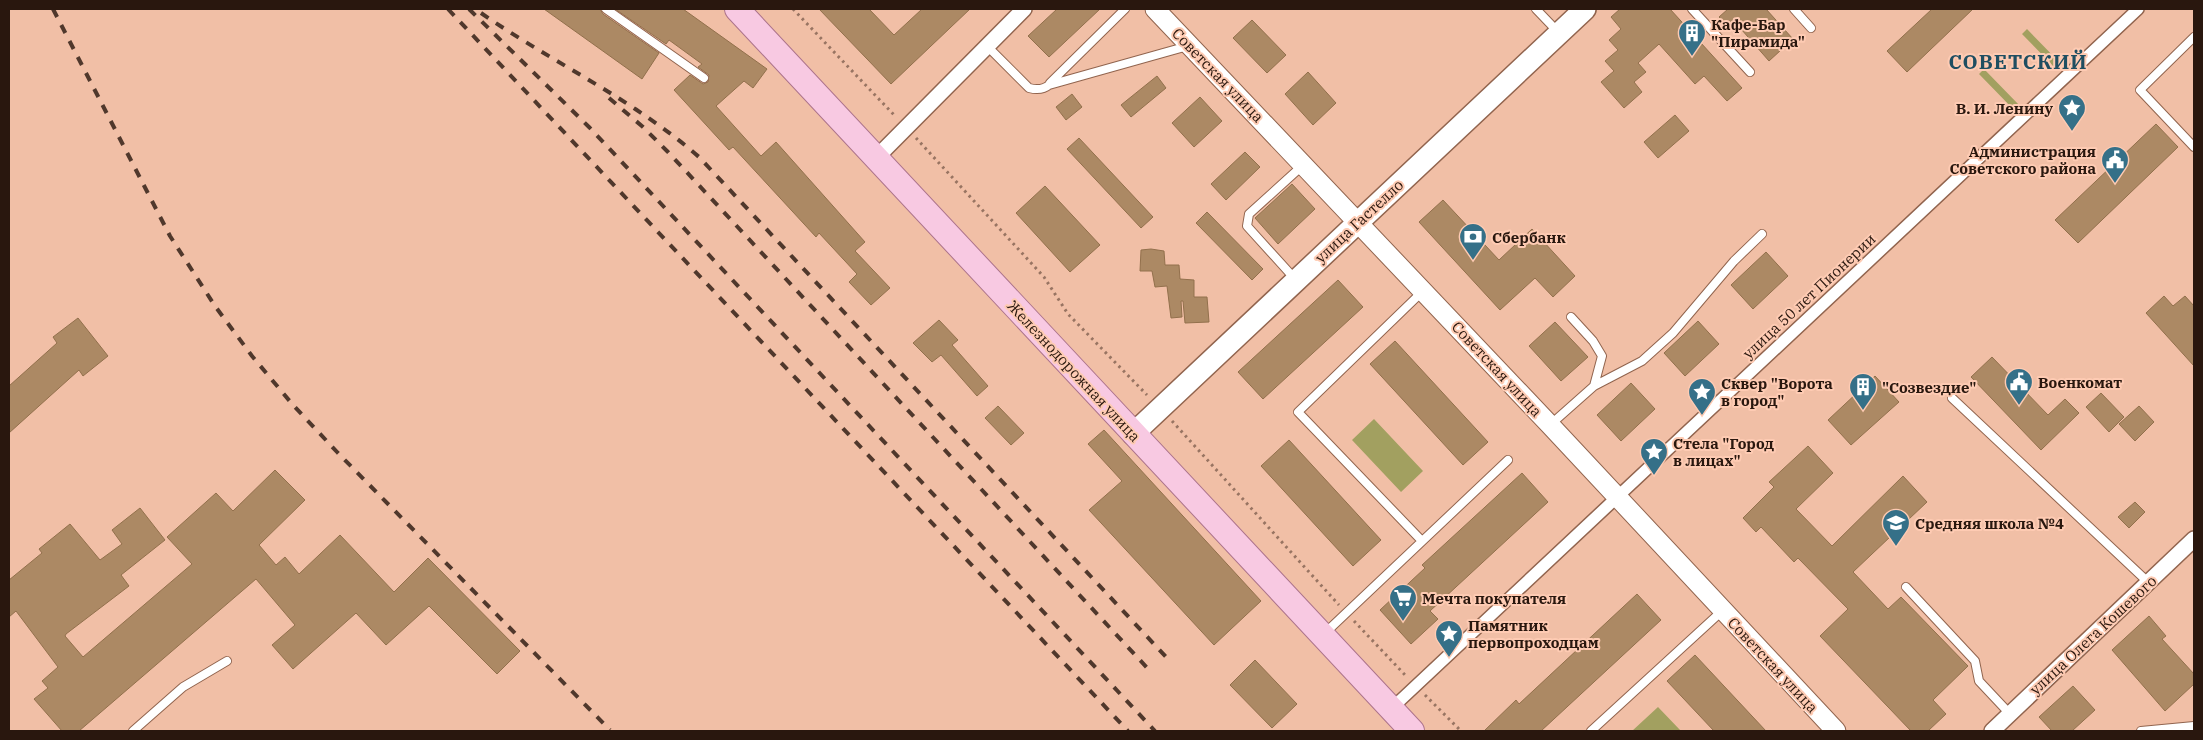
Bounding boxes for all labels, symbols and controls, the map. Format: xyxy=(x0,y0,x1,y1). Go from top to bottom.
place label: Кафе-Бар "Пирамида" xyxy=(1711,15,1805,51)
building icon: Кафе-Бар "Пирамида" xyxy=(1677,18,1707,57)
street label: Советская улица xyxy=(1168,24,1268,126)
district label: СОВЕТСКИЙ xyxy=(1948,48,2088,75)
place icon: В. И. Ленину xyxy=(2057,93,2087,132)
place label: В. И. Ленину xyxy=(1956,99,2053,118)
place label: Администрация Советского района xyxy=(1949,142,2096,178)
public building icon: Администрация Советского района xyxy=(2100,145,2130,184)
street label: улица Гастелло xyxy=(1311,175,1407,267)
bank icon: Сбербанк xyxy=(1458,222,1488,261)
place label: Сбербанк xyxy=(1492,228,1566,247)
street label: улица 50 лет Пионерии xyxy=(1739,229,1880,363)
street label: Железнодорожная улица xyxy=(1003,296,1145,446)
street label: Советская улица xyxy=(1448,317,1546,421)
public building icon: Военкомат xyxy=(2004,367,2034,406)
building icon: "Созвездие" xyxy=(1848,372,1878,411)
place label: Военкомат xyxy=(2038,373,2122,392)
place label: Сквер "Ворота в город" xyxy=(1721,374,1833,410)
place icon: Сквер "Ворота в город" xyxy=(1687,377,1717,416)
place label: "Созвездие" xyxy=(1882,378,1976,397)
place label: Стела "Город в лицах" xyxy=(1673,434,1774,470)
place icon: Стела "Город в лицах" xyxy=(1639,437,1669,476)
school or university icon: Средняя школа №4 xyxy=(1881,508,1911,547)
place label: Средняя школа №4 xyxy=(1915,514,2064,533)
street label: улица Олега Кошевого xyxy=(2026,571,2160,699)
supermarket icon: Мечта покупателя xyxy=(1388,583,1418,622)
place label: Мечта покупателя xyxy=(1422,589,1566,608)
street label: Советская улица xyxy=(1724,613,1822,717)
place label: Памятник первопроходцам xyxy=(1468,616,1599,652)
place icon: Памятник первопроходцам xyxy=(1434,619,1464,658)

